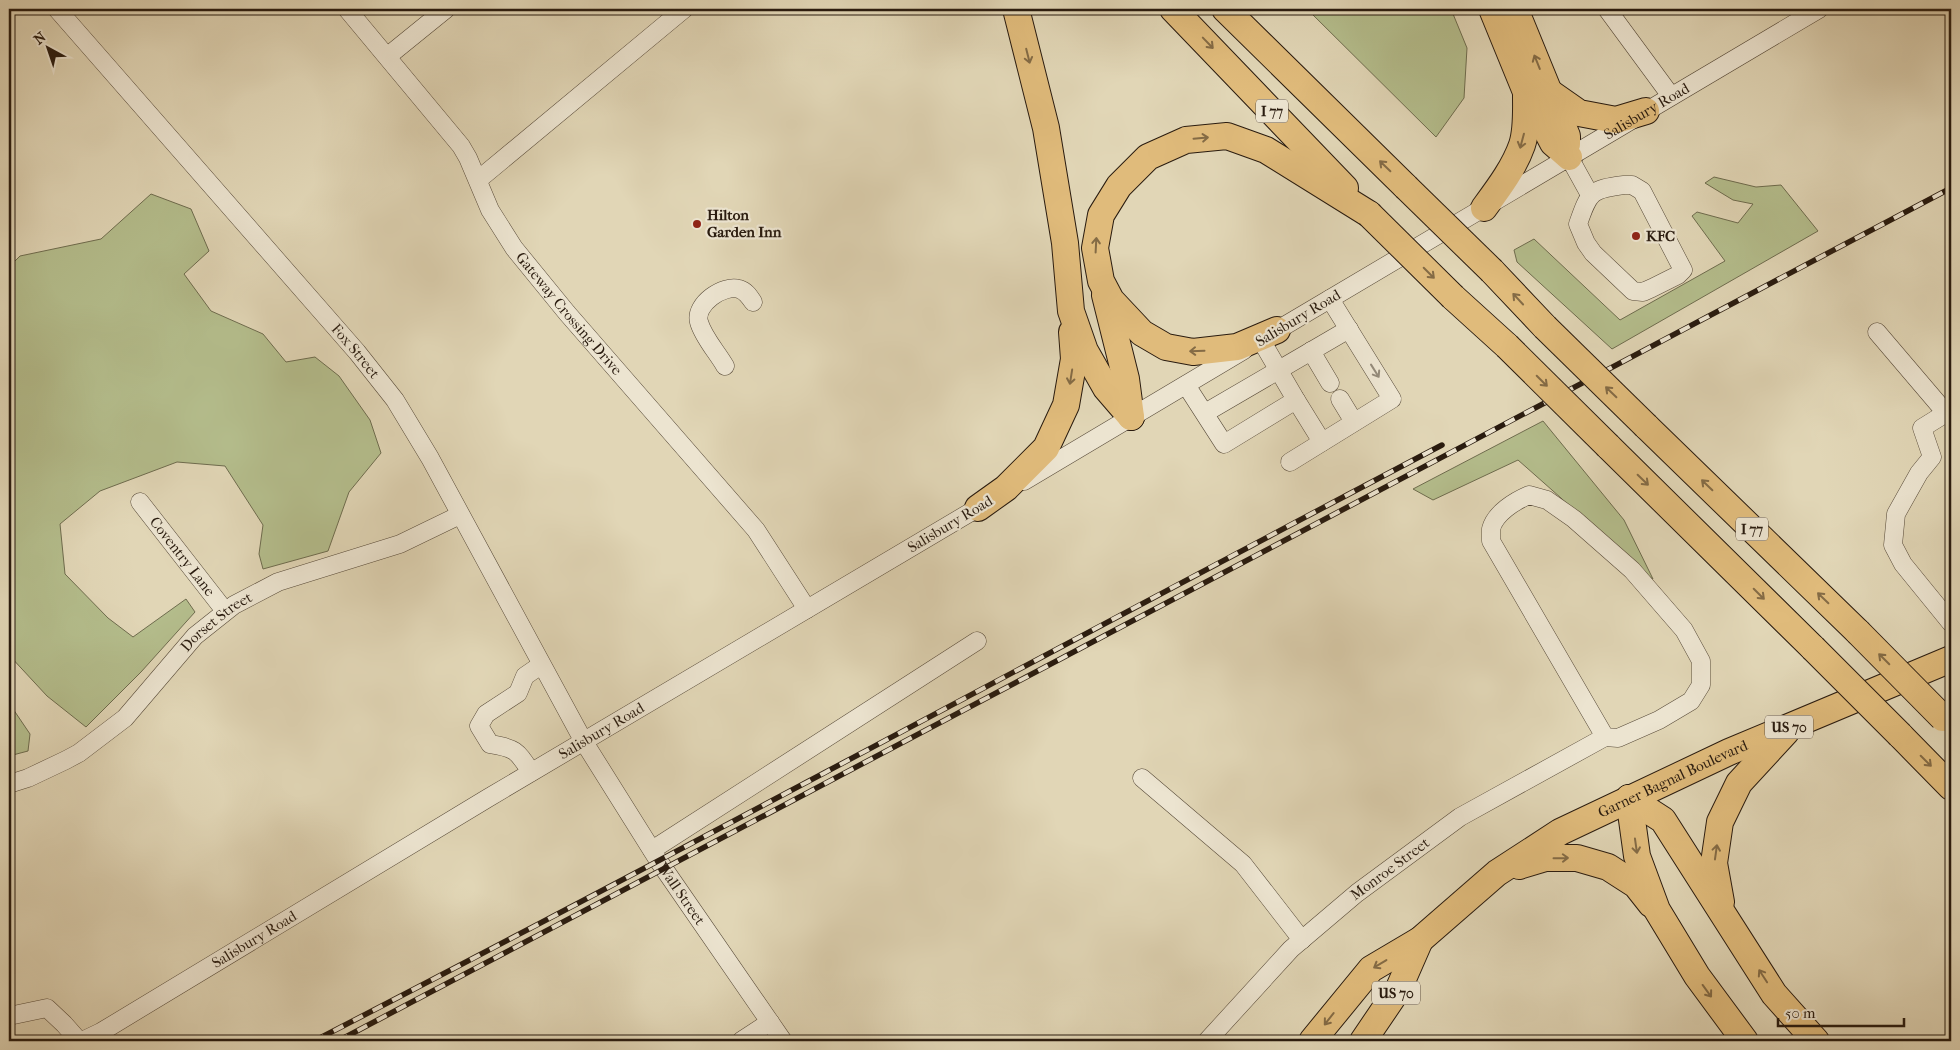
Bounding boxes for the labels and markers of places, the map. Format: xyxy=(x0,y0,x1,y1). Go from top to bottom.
place label: Hilton Garden Inn xyxy=(707,206,782,241)
marker: Hilton Garden Inn xyxy=(691,218,703,230)
place label: KFC xyxy=(1646,227,1675,245)
marker: KFC xyxy=(1630,230,1642,242)

